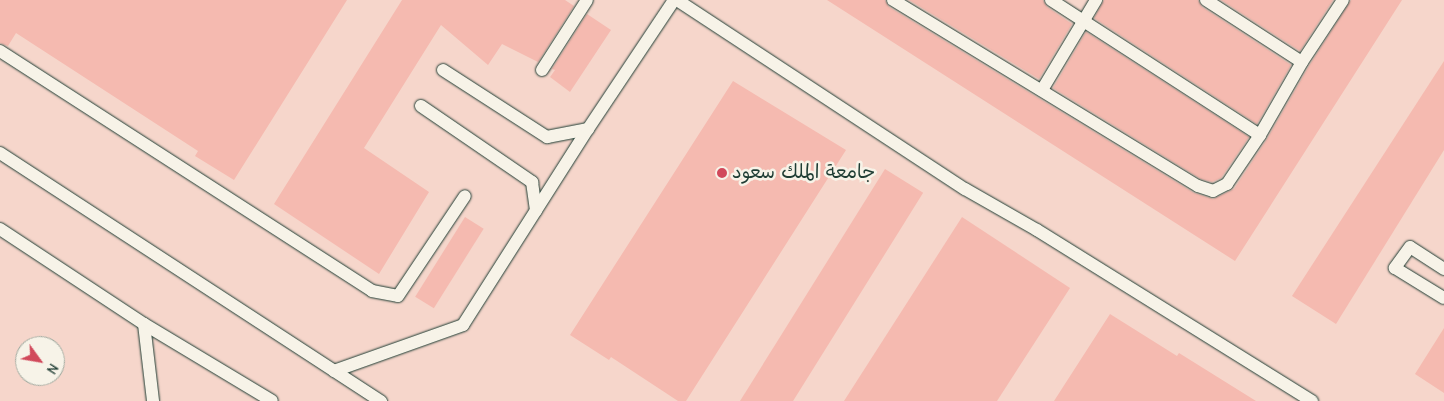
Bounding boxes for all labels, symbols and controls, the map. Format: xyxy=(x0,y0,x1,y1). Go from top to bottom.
place label: جامعة الملك سعود xyxy=(732,162,875,184)
marker: جامعة الملك سعود xyxy=(716,167,728,179)
north arrow xyxy=(15,336,65,386)
text: N xyxy=(43,360,62,377)

